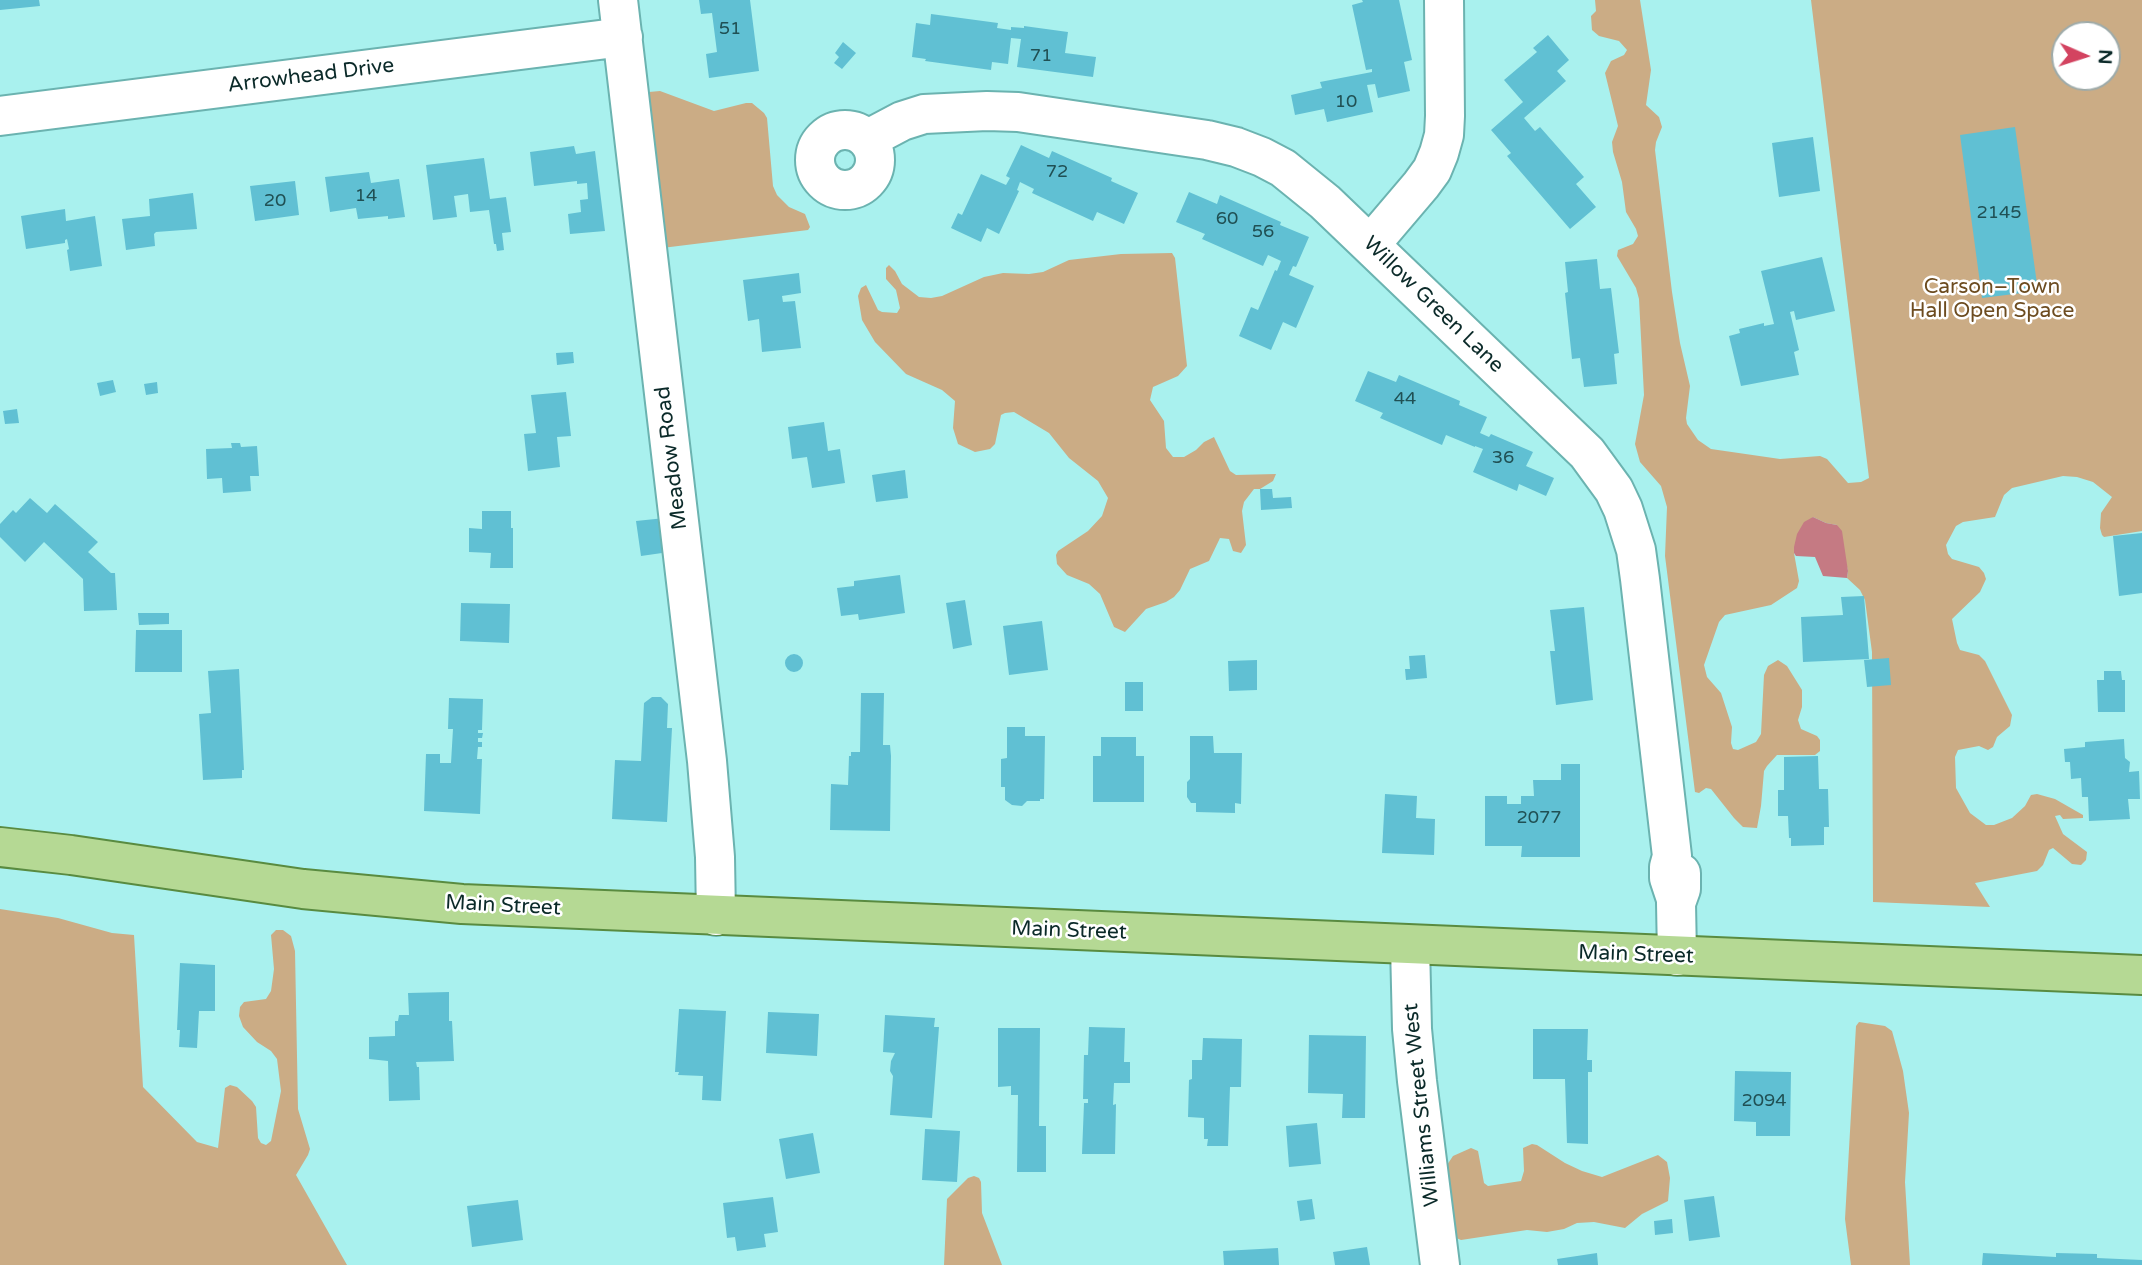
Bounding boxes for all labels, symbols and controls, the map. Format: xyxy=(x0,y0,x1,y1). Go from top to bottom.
house number: 51 xyxy=(719,18,741,40)
north arrow xyxy=(2051,21,2121,91)
house number: 71 xyxy=(1030,45,1052,67)
text: N xyxy=(2094,49,2116,65)
street label: Arrowhead Drive xyxy=(226,53,396,99)
house number: 10 xyxy=(1335,91,1357,113)
house number: 72 xyxy=(1046,161,1068,183)
house number: 14 xyxy=(355,185,377,207)
house number: 20 xyxy=(264,190,286,212)
house number: 2145 xyxy=(1976,202,2022,224)
house number: 60 xyxy=(1216,208,1238,230)
house number: 56 xyxy=(1252,221,1274,243)
street label: Willow Green Lane xyxy=(1357,231,1509,379)
park label: Carson–Town Hall Open Space xyxy=(1910,274,2074,324)
street label: Meadow Road xyxy=(651,385,693,531)
house number: 44 xyxy=(1394,388,1416,410)
house number: 36 xyxy=(1492,447,1514,469)
house number: 2077 xyxy=(1516,807,1562,829)
street label: Main Street xyxy=(445,890,561,922)
street label: Main Street xyxy=(1011,916,1127,946)
street label: Main Street xyxy=(1578,940,1694,970)
street label: Williams Street West xyxy=(1399,1002,1445,1208)
house number: 2094 xyxy=(1741,1090,1787,1112)

